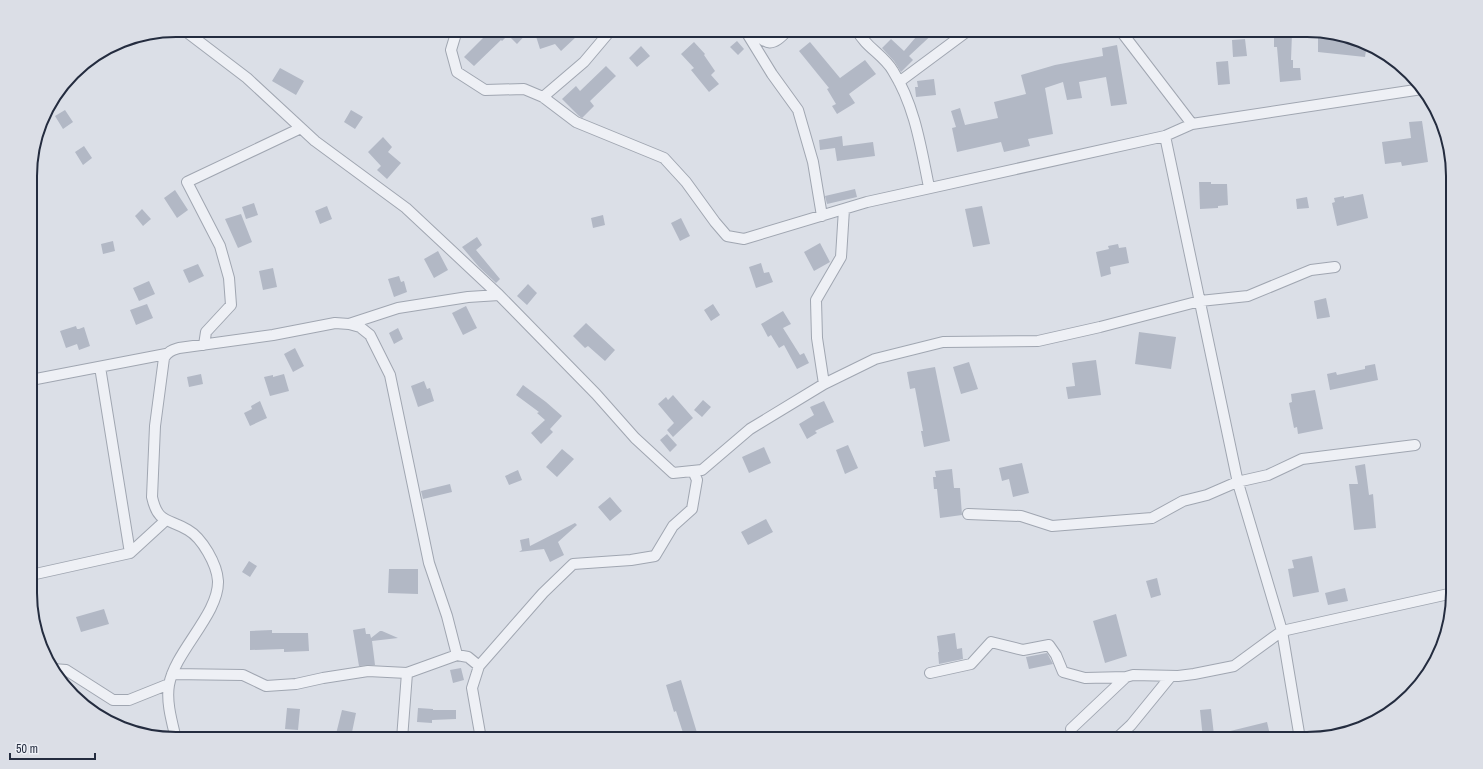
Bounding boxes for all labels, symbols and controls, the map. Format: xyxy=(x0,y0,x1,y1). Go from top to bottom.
scale bar xyxy=(10,735,95,761)
text: 50 m xyxy=(16,741,38,757)

